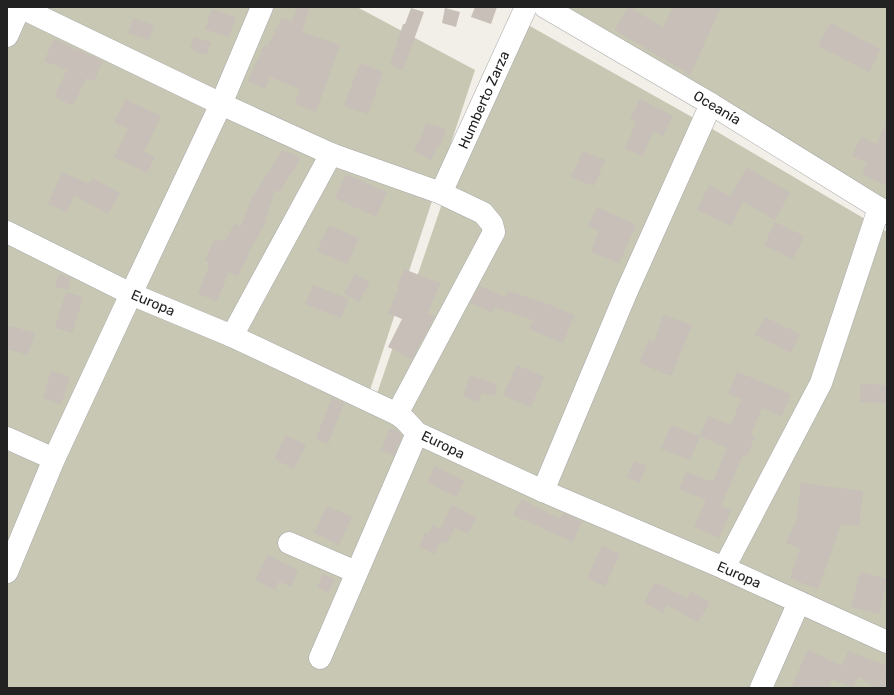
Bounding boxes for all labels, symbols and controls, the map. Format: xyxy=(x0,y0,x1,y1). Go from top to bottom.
street label: Humberto Zarza xyxy=(455,48,513,152)
street label: Oceanía xyxy=(690,87,744,129)
street label: Europa xyxy=(128,286,178,320)
street label: Europa xyxy=(419,427,467,463)
street label: Europa xyxy=(714,558,764,592)

